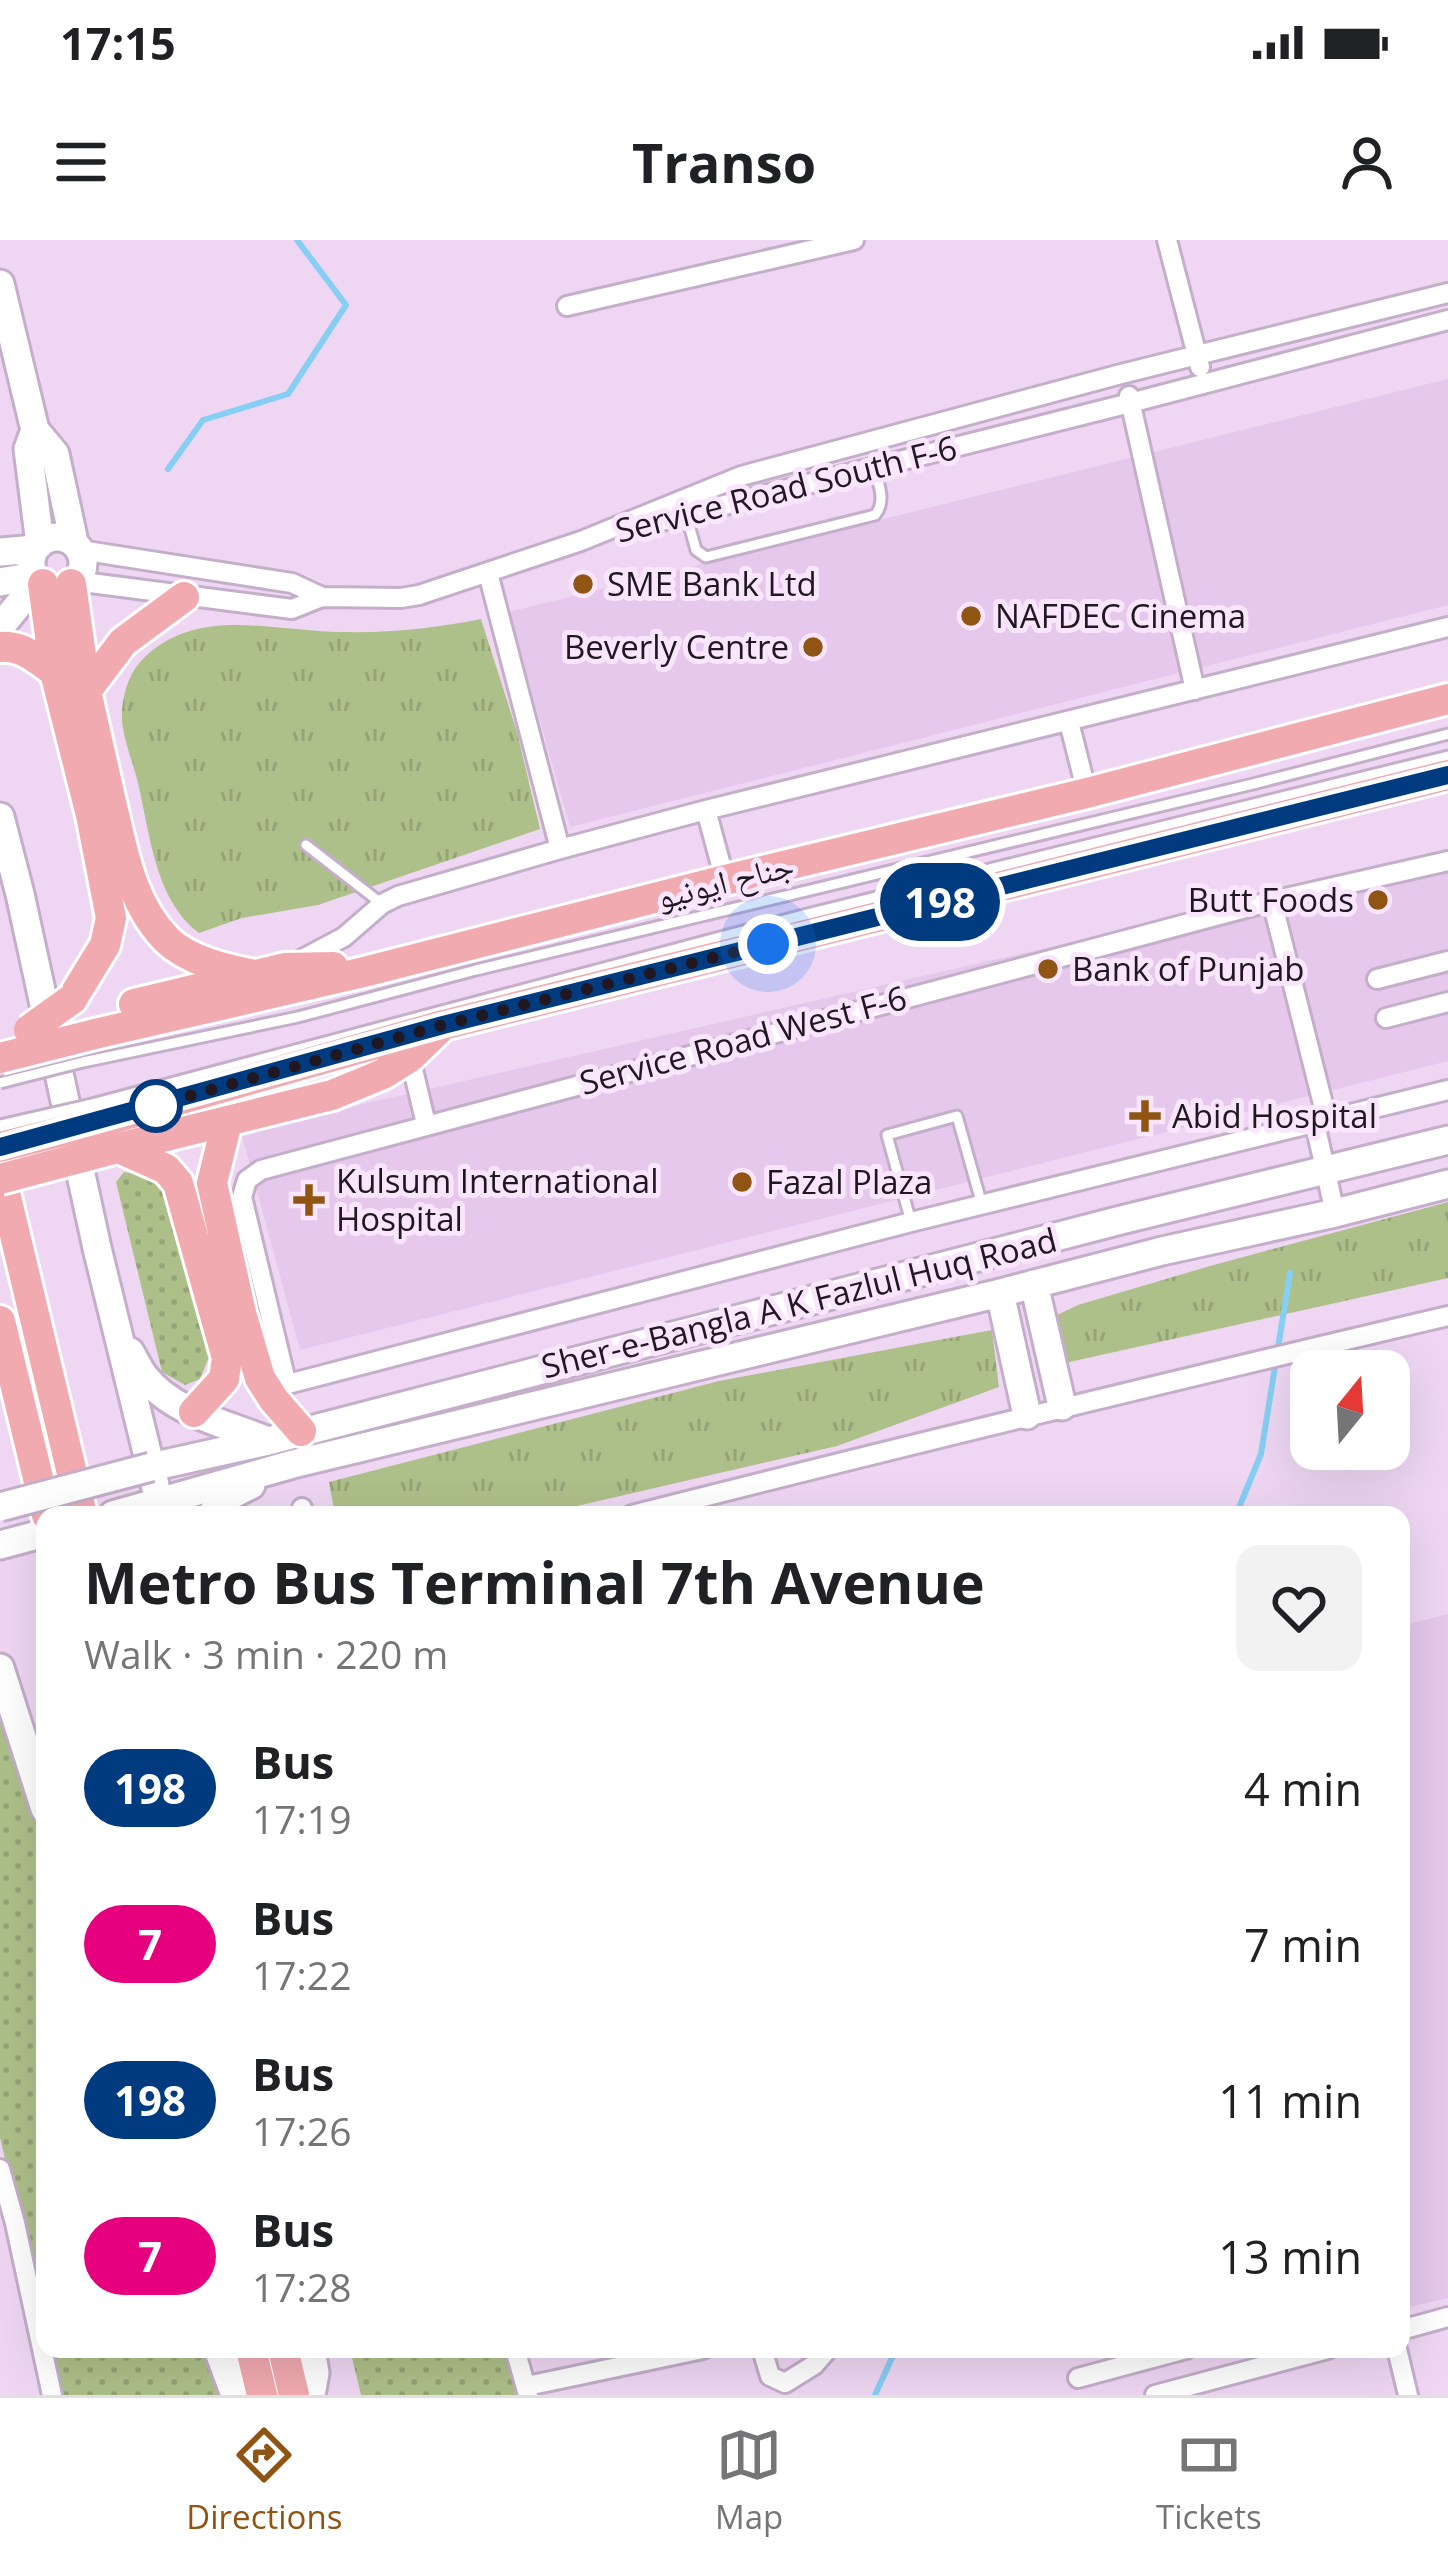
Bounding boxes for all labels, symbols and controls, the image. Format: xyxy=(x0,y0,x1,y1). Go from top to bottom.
text: 17:15 xyxy=(60,12,176,73)
text: Transo xyxy=(632,125,816,199)
icon: menu xyxy=(48,129,114,195)
icon: person xyxy=(1334,129,1400,195)
street label: Service Road South F-6 xyxy=(610,424,961,553)
place label: SME Bank Ltd xyxy=(607,561,817,606)
marker: SME Bank Ltd xyxy=(570,571,596,597)
place label: NAFDEC Cinema xyxy=(995,593,1246,638)
marker: NAFDEC Cinema xyxy=(958,603,984,629)
place label: Beverly Centre xyxy=(564,624,789,669)
marker: Beverly Centre xyxy=(800,634,826,660)
street label: جناح ایونیو xyxy=(652,842,798,919)
line badge: 198 xyxy=(871,863,1009,941)
text: 198 xyxy=(904,873,976,930)
place label: Butt Foods xyxy=(1188,877,1354,922)
marker: Butt Foods xyxy=(1365,887,1391,913)
your location xyxy=(738,914,798,974)
place label: Bank of Punjab xyxy=(1072,946,1305,991)
marker: Bank of Punjab xyxy=(1035,956,1061,982)
street label: Service Road West F-6 xyxy=(574,974,911,1105)
unlabelled marker xyxy=(131,1081,181,1131)
place label: Abid Hospital xyxy=(1172,1093,1377,1138)
marker: Abid Hospital xyxy=(1129,1100,1161,1132)
place label: Kulsum International Hospital xyxy=(336,1158,659,1241)
place label: Fazal Plaza xyxy=(766,1159,932,1204)
marker: Fazal Plaza xyxy=(729,1169,755,1195)
marker: Kulsum International Hospital xyxy=(293,1184,325,1216)
street label: Sher-e-Bangla A K Fazlul Huq Road xyxy=(536,1217,1061,1388)
north arrow xyxy=(1290,1350,1410,1470)
map controls xyxy=(1290,1350,1410,1470)
text: Metro Bus Terminal 7th Avenue xyxy=(84,1543,985,1621)
button: heart xyxy=(1236,1545,1362,1671)
text: Walk · 3 min · 220 m xyxy=(84,1627,448,1680)
text: Bus xyxy=(252,1731,334,1792)
text: 4 min xyxy=(1244,1758,1362,1819)
text: 198 xyxy=(114,1759,186,1816)
text: 17:19 xyxy=(252,1792,351,1845)
text: Bus xyxy=(252,1887,334,1948)
text: 7 min xyxy=(1244,1914,1362,1975)
text: 7 xyxy=(138,1915,162,1972)
text: 17:22 xyxy=(252,1948,351,2001)
text: Bus xyxy=(252,2043,334,2104)
text: 11 min xyxy=(1218,2070,1362,2131)
text: 198 xyxy=(114,2071,186,2128)
text: 17:26 xyxy=(252,2104,351,2157)
text: Bus xyxy=(252,2199,334,2260)
text: 13 min xyxy=(1218,2226,1362,2287)
text: 7 xyxy=(138,2227,162,2284)
text: 17:28 xyxy=(252,2260,351,2313)
tab: Directions xyxy=(186,2422,342,2539)
tab: Map xyxy=(715,2422,783,2539)
tab: Tickets xyxy=(1156,2422,1262,2539)

